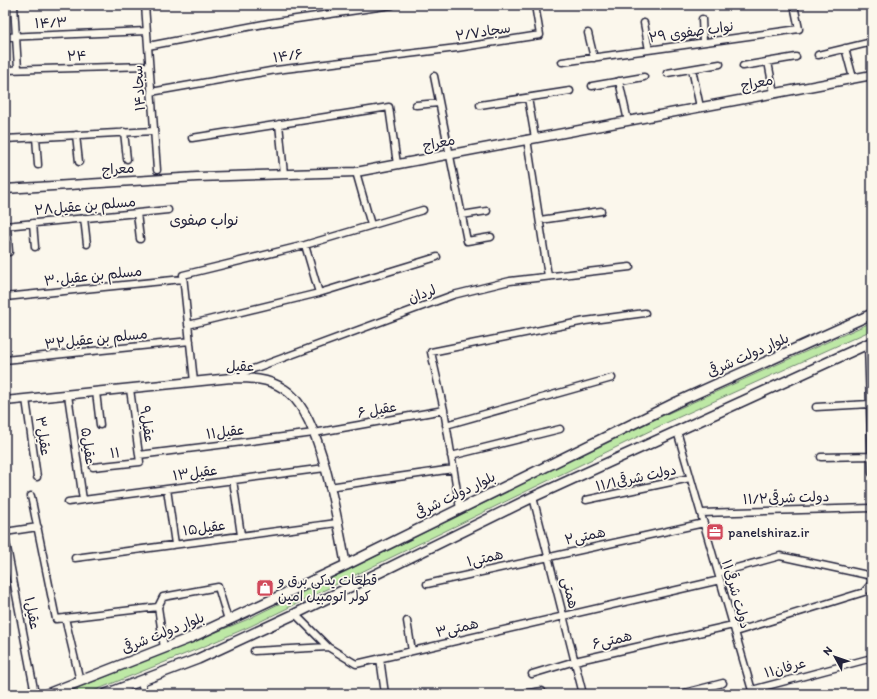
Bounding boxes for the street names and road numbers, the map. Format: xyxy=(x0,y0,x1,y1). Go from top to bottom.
street label: ۱۴/۳ xyxy=(34,14,68,32)
street label: نواب صفوی ۲۹ xyxy=(647,18,735,46)
street label: سجاد۲/۷ xyxy=(454,19,512,45)
street label: ۱۴/۶ xyxy=(272,45,304,67)
street label: ۲۴ xyxy=(67,47,87,65)
street label: ۱۴سجاد xyxy=(129,64,149,112)
street label: معراج xyxy=(739,72,775,95)
street label: معراج xyxy=(421,132,457,155)
street label: معراج xyxy=(101,159,135,180)
street label: مسلم بن عقیل۲۸ xyxy=(34,193,137,221)
street label: مسلم بن عقیل۳۰ xyxy=(43,262,143,292)
street label: لردان xyxy=(406,281,438,307)
street label: مسلم بن عقیل۳۲ xyxy=(44,325,149,355)
street label: بلوار دولت شرقی xyxy=(704,329,792,381)
street label: عقیل xyxy=(226,358,254,375)
street label: عقیل ۶ xyxy=(356,398,398,422)
street label: عقیل۹ xyxy=(136,405,158,443)
street label: عقیل۳ xyxy=(32,415,54,457)
street label: عقیل۱۱ xyxy=(205,421,245,443)
street label: عقیل۵ xyxy=(77,426,99,466)
street label: ۱۱ xyxy=(109,444,121,462)
street label: عقیل۱۳ xyxy=(172,461,218,485)
street label: ۱۱/۱دولت شرقی xyxy=(594,461,678,495)
street label: بلوار دولت شرقی xyxy=(412,468,498,522)
street label: ۱۱/۲دولت شرقی xyxy=(742,488,830,508)
street label: عقیل۱۵ xyxy=(182,517,226,539)
street label: ۲همتی xyxy=(563,523,607,549)
street label: ۱همتی xyxy=(465,546,505,570)
street label: ۱۱دولت شرقی xyxy=(718,557,754,631)
street label: همتی xyxy=(558,575,582,611)
street label: عقیل۱ xyxy=(21,595,43,631)
street label: بلوار دولت شرقی xyxy=(119,609,207,657)
street label: ۳همتی xyxy=(434,615,480,641)
street label: ۶همتی xyxy=(590,627,634,653)
street label: ۱۱عرفان xyxy=(762,654,808,682)

